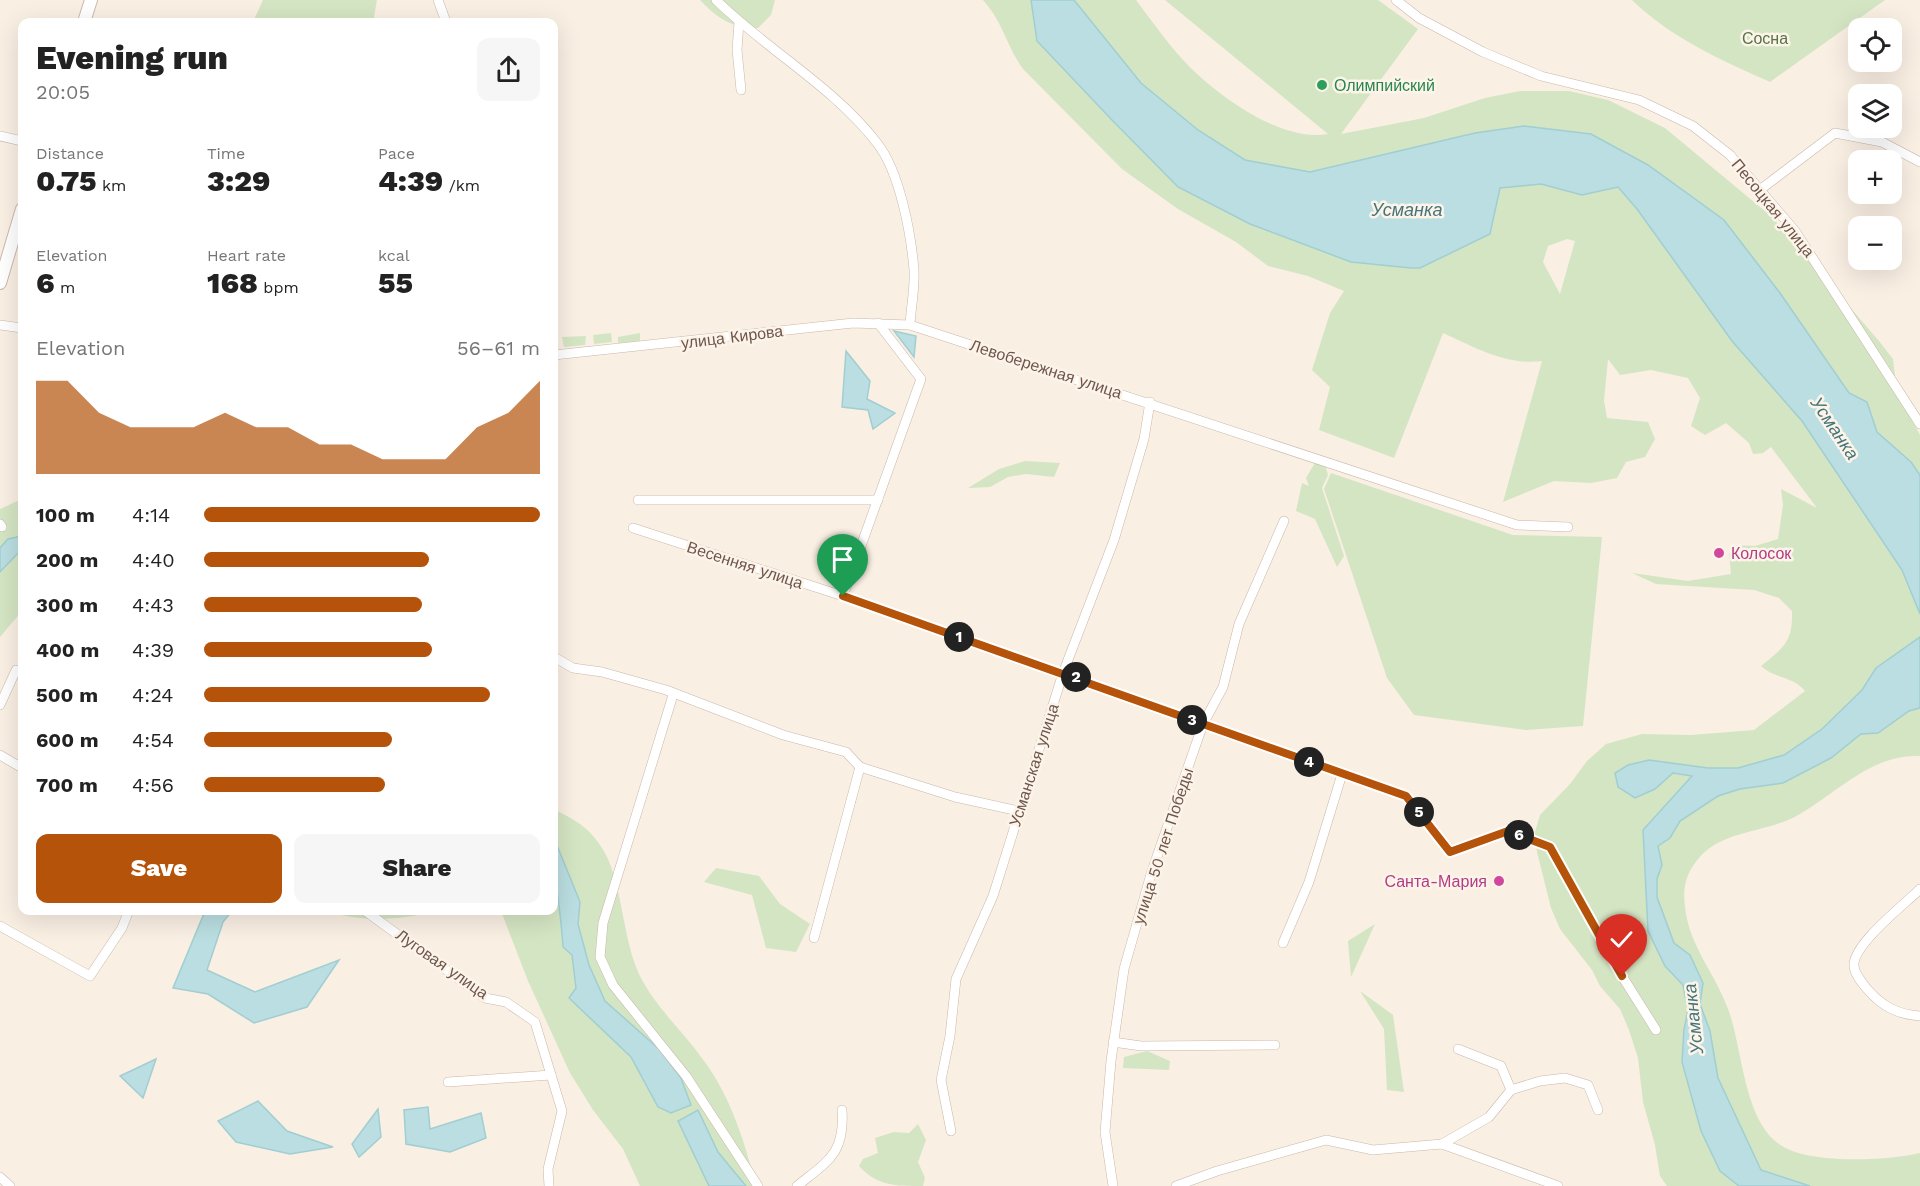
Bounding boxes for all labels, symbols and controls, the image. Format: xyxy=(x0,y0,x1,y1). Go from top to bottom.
map controls xyxy=(1848,18,1902,270)
button: locate xyxy=(1848,18,1902,72)
park label: Сосна xyxy=(1742,29,1788,48)
text: Evening run xyxy=(36,38,228,77)
button: share xyxy=(477,38,540,101)
place label: Олимпийский xyxy=(1334,76,1435,95)
marker: Олимпийский xyxy=(1315,78,1329,92)
text: 20:05 xyxy=(36,80,90,104)
button: layers xyxy=(1848,84,1902,138)
text: Distance xyxy=(36,144,104,163)
text: Time xyxy=(207,144,245,163)
text: Pace xyxy=(378,144,415,163)
button: + xyxy=(1848,150,1902,204)
street label: Песоцкая улица xyxy=(1728,155,1819,261)
text: 0.75 xyxy=(36,163,96,198)
text: 3:29 xyxy=(207,163,271,198)
text: 4:39 xyxy=(378,163,443,198)
text: km xyxy=(96,176,126,195)
text: /km xyxy=(443,176,480,195)
water label: Усманка xyxy=(1371,199,1442,220)
button: − xyxy=(1848,216,1902,270)
text: Elevation xyxy=(36,246,107,265)
text: Heart rate xyxy=(207,246,286,265)
text: kcal xyxy=(378,246,410,265)
text: 6 xyxy=(36,265,55,300)
text: 168 xyxy=(207,265,258,300)
text: 55 xyxy=(378,265,413,300)
text: m xyxy=(55,278,75,297)
text: bpm xyxy=(258,278,299,297)
street label: улица Кирова xyxy=(680,321,784,353)
street label: Левобережная улица xyxy=(968,335,1124,403)
text: Elevation xyxy=(36,336,125,360)
text: 56–61 m xyxy=(457,336,540,360)
water label: Усманка xyxy=(1806,392,1864,463)
text: 100 m xyxy=(36,503,95,527)
text: 4:14 xyxy=(132,503,170,527)
pin xyxy=(817,534,868,596)
street label: Весенняя улица xyxy=(685,537,806,593)
icon: arrive xyxy=(826,543,859,576)
place label: Колосок xyxy=(1731,544,1792,563)
marker: Колосок xyxy=(1712,546,1726,560)
text: 200 m xyxy=(36,548,98,572)
text: 4:40 xyxy=(132,548,175,572)
text: 300 m xyxy=(36,593,98,617)
text: 4:43 xyxy=(132,593,174,617)
pin: 1 xyxy=(944,622,974,652)
text: 1 xyxy=(956,627,962,646)
text: 400 m xyxy=(36,638,99,662)
text: 4:39 xyxy=(132,638,174,662)
pin: 2 xyxy=(1061,662,1091,692)
text: 2 xyxy=(1071,667,1081,686)
text: 500 m xyxy=(36,683,98,707)
text: 4:24 xyxy=(132,683,173,707)
street label: Усманская улица xyxy=(1005,701,1063,829)
pin: 3 xyxy=(1177,705,1207,735)
text: 3 xyxy=(1187,710,1197,729)
text: 600 m xyxy=(36,728,99,752)
text: 4:54 xyxy=(132,728,174,752)
pin: 4 xyxy=(1294,747,1324,777)
text: 4 xyxy=(1304,752,1314,771)
street label: улица 50 лет Победы xyxy=(1129,765,1197,927)
text: 700 m xyxy=(36,773,98,797)
text: 4:56 xyxy=(132,773,174,797)
pin: 5 xyxy=(1404,797,1434,827)
text: 5 xyxy=(1414,802,1424,821)
pin: 6 xyxy=(1504,820,1534,850)
text: 6 xyxy=(1514,825,1524,844)
button: Save xyxy=(36,834,282,903)
button: Share xyxy=(294,834,540,903)
place label: Санта-Мария xyxy=(1384,872,1487,891)
marker: Санта-Мария xyxy=(1492,874,1506,888)
pin xyxy=(1596,914,1647,976)
icon: check xyxy=(1605,923,1638,956)
street label: Луговая улица xyxy=(392,925,492,1003)
water label: Усманка xyxy=(1679,983,1707,1056)

